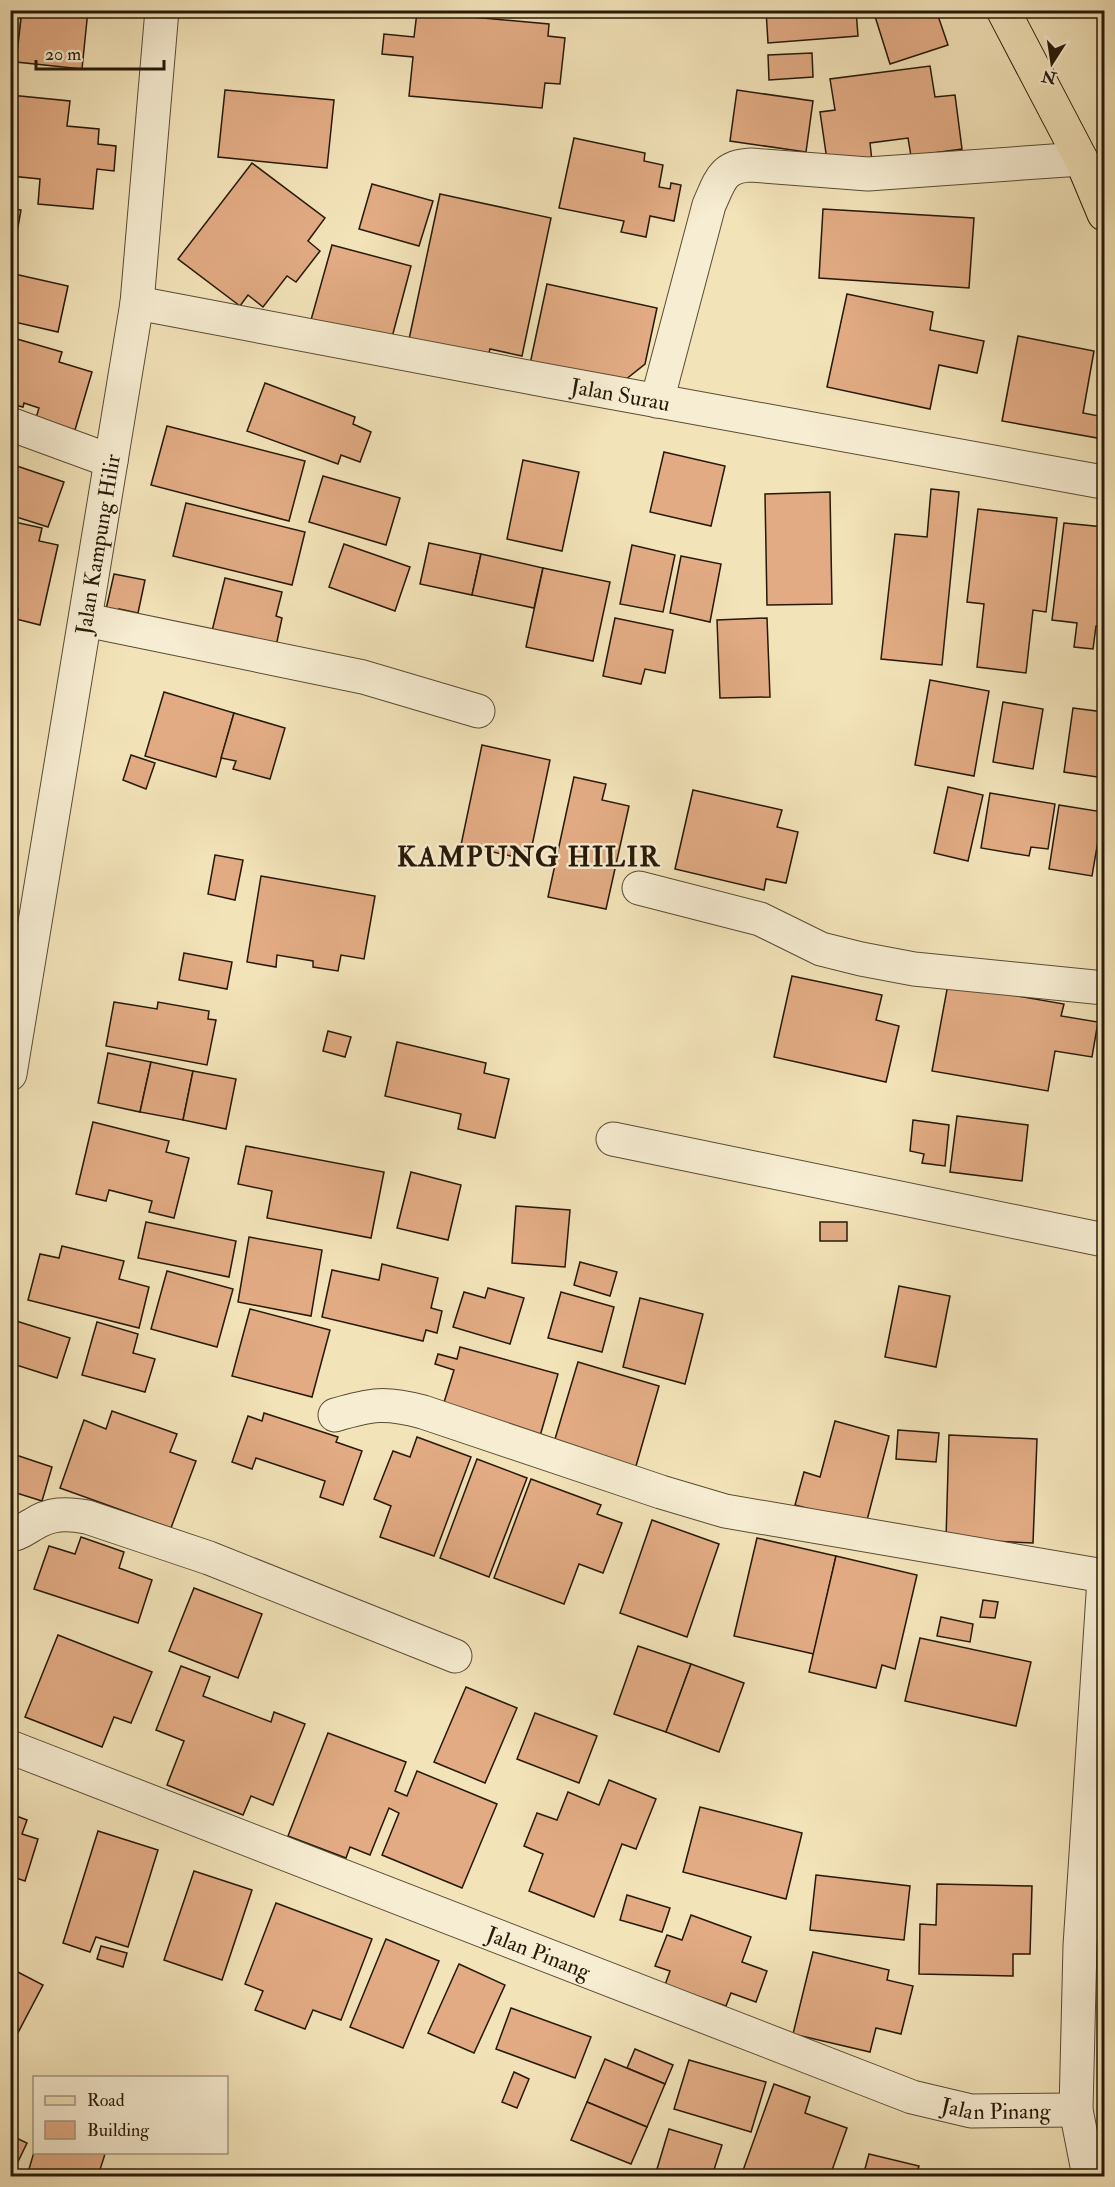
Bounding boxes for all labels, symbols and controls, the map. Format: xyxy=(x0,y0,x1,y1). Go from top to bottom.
scale bar xyxy=(36,33,164,71)
north arrow xyxy=(1022,33,1082,93)
text: 20 m xyxy=(45,43,81,66)
text: N xyxy=(1039,65,1059,88)
street label: Jalan Surau xyxy=(567,372,672,418)
street label: Jalan Kampung Hilir xyxy=(69,451,127,638)
district label: KAMPUNG HILIR xyxy=(397,840,661,875)
street label: Jalan Pinang xyxy=(481,1920,595,1986)
legend xyxy=(33,2076,228,2154)
text: Road xyxy=(87,2089,125,2112)
street label: Jalan Pinang xyxy=(938,2091,1052,2126)
text: Building xyxy=(87,2119,150,2142)

